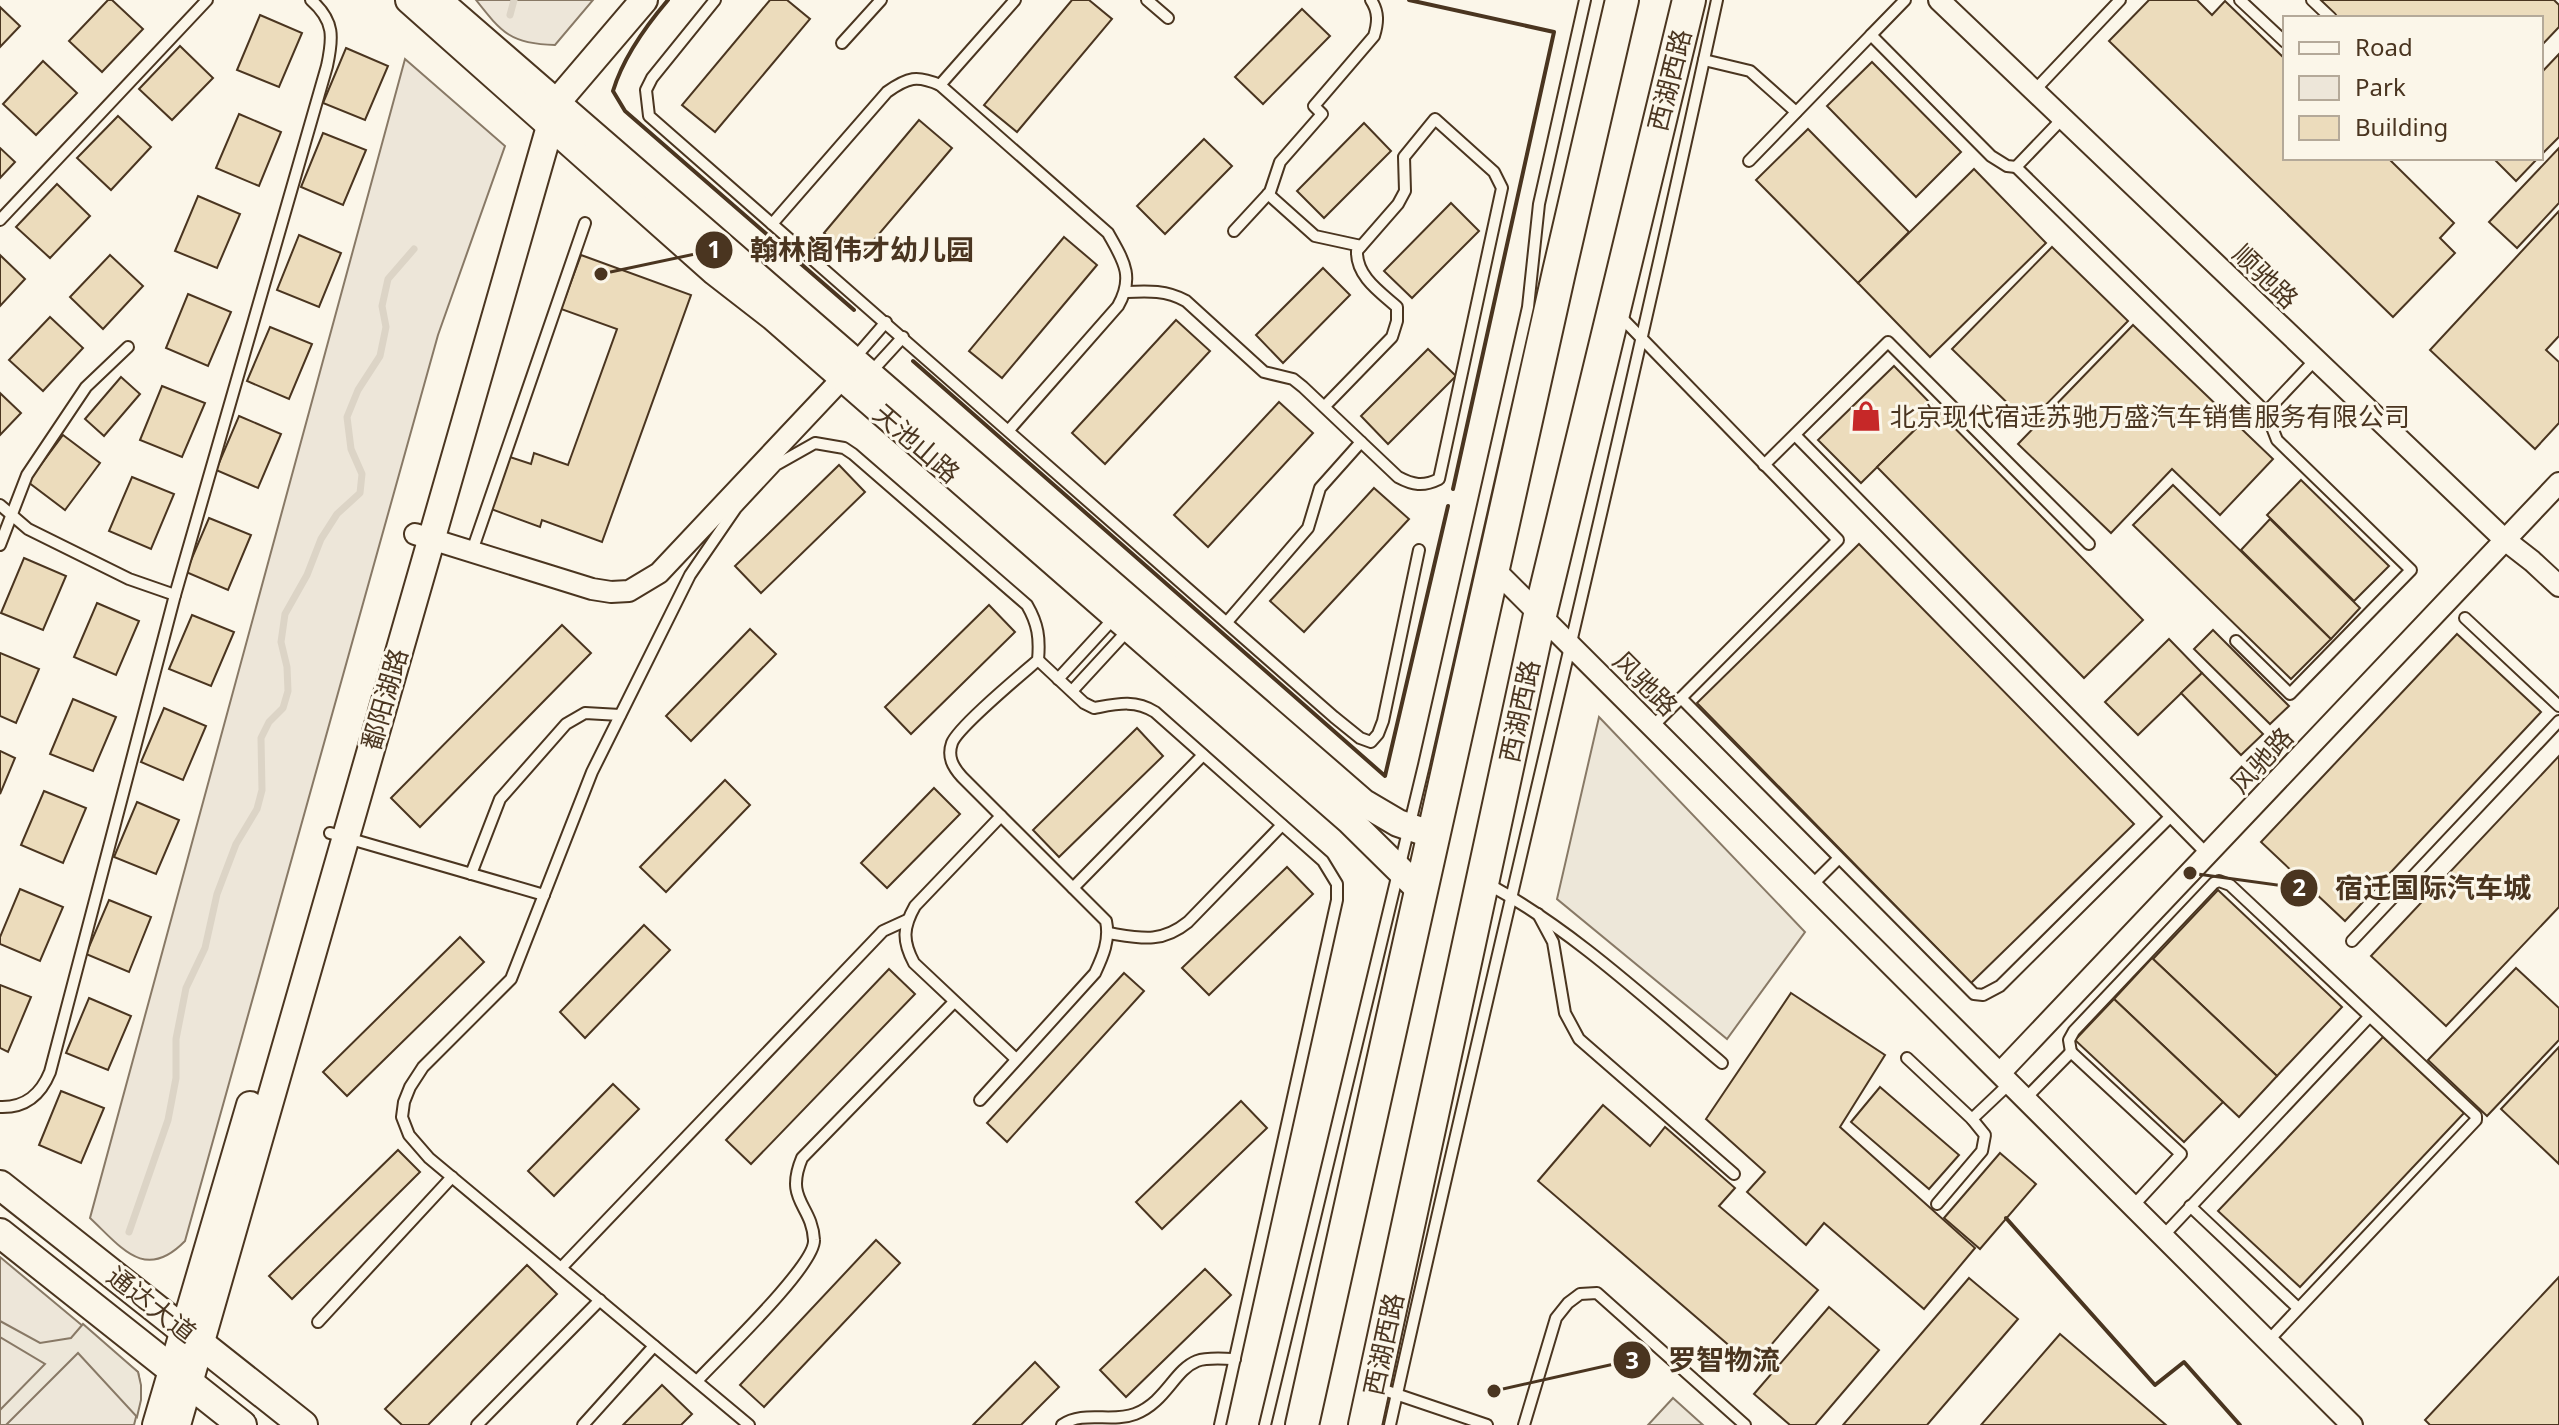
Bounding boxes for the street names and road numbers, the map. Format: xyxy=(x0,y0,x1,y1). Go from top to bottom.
street label: 西湖西路 xyxy=(1639,25,1699,135)
street label: 顺驰路 xyxy=(2225,236,2307,316)
street label: 天池山路 xyxy=(866,395,968,491)
street label: 风驰路 xyxy=(1606,643,1686,723)
street label: 鄱阳湖路 xyxy=(352,644,416,754)
street label: 西湖西路 xyxy=(1491,656,1547,766)
street label: 风驰路 xyxy=(2221,719,2301,801)
street label: 通达大道 xyxy=(100,1258,204,1350)
street label: 西湖西路 xyxy=(1355,1289,1411,1399)

